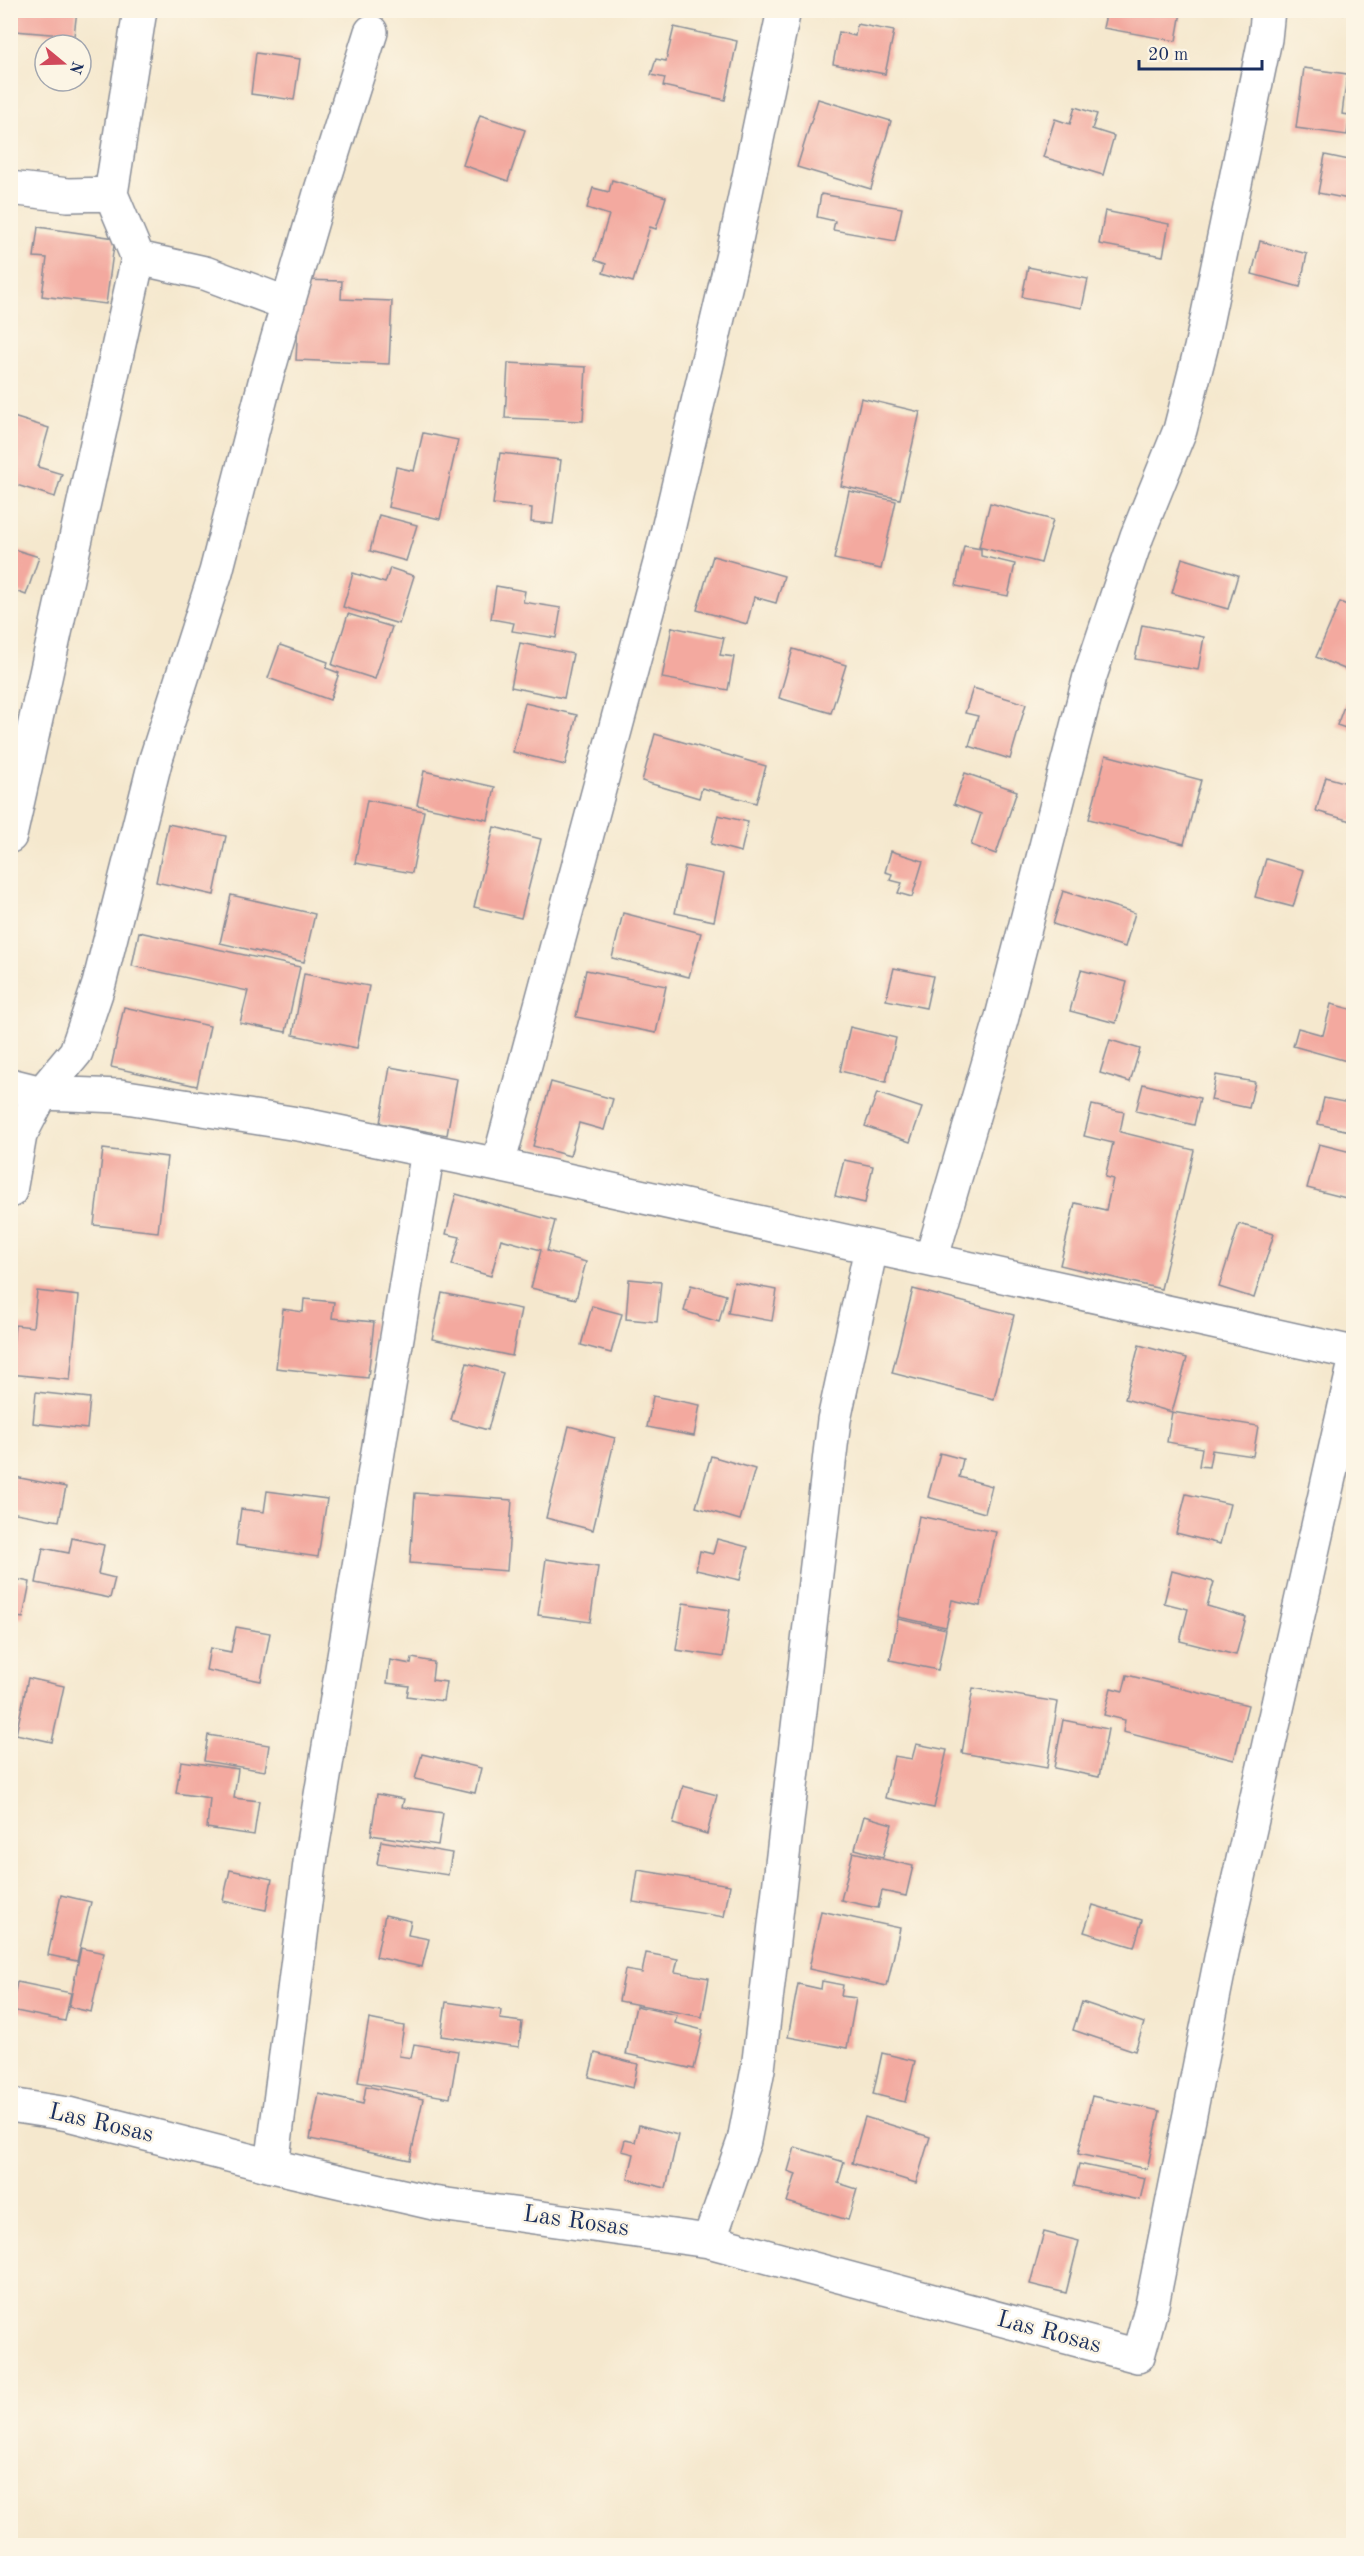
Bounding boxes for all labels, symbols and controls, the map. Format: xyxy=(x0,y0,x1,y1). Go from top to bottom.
north arrow xyxy=(33,33,93,93)
scale bar xyxy=(1139,33,1262,71)
text: 20 m xyxy=(1148,46,1188,64)
text: N xyxy=(65,59,85,76)
street label: Las Rosas xyxy=(46,2100,156,2148)
street label: Las Rosas xyxy=(521,2203,631,2241)
street label: Las Rosas xyxy=(994,2308,1104,2358)

